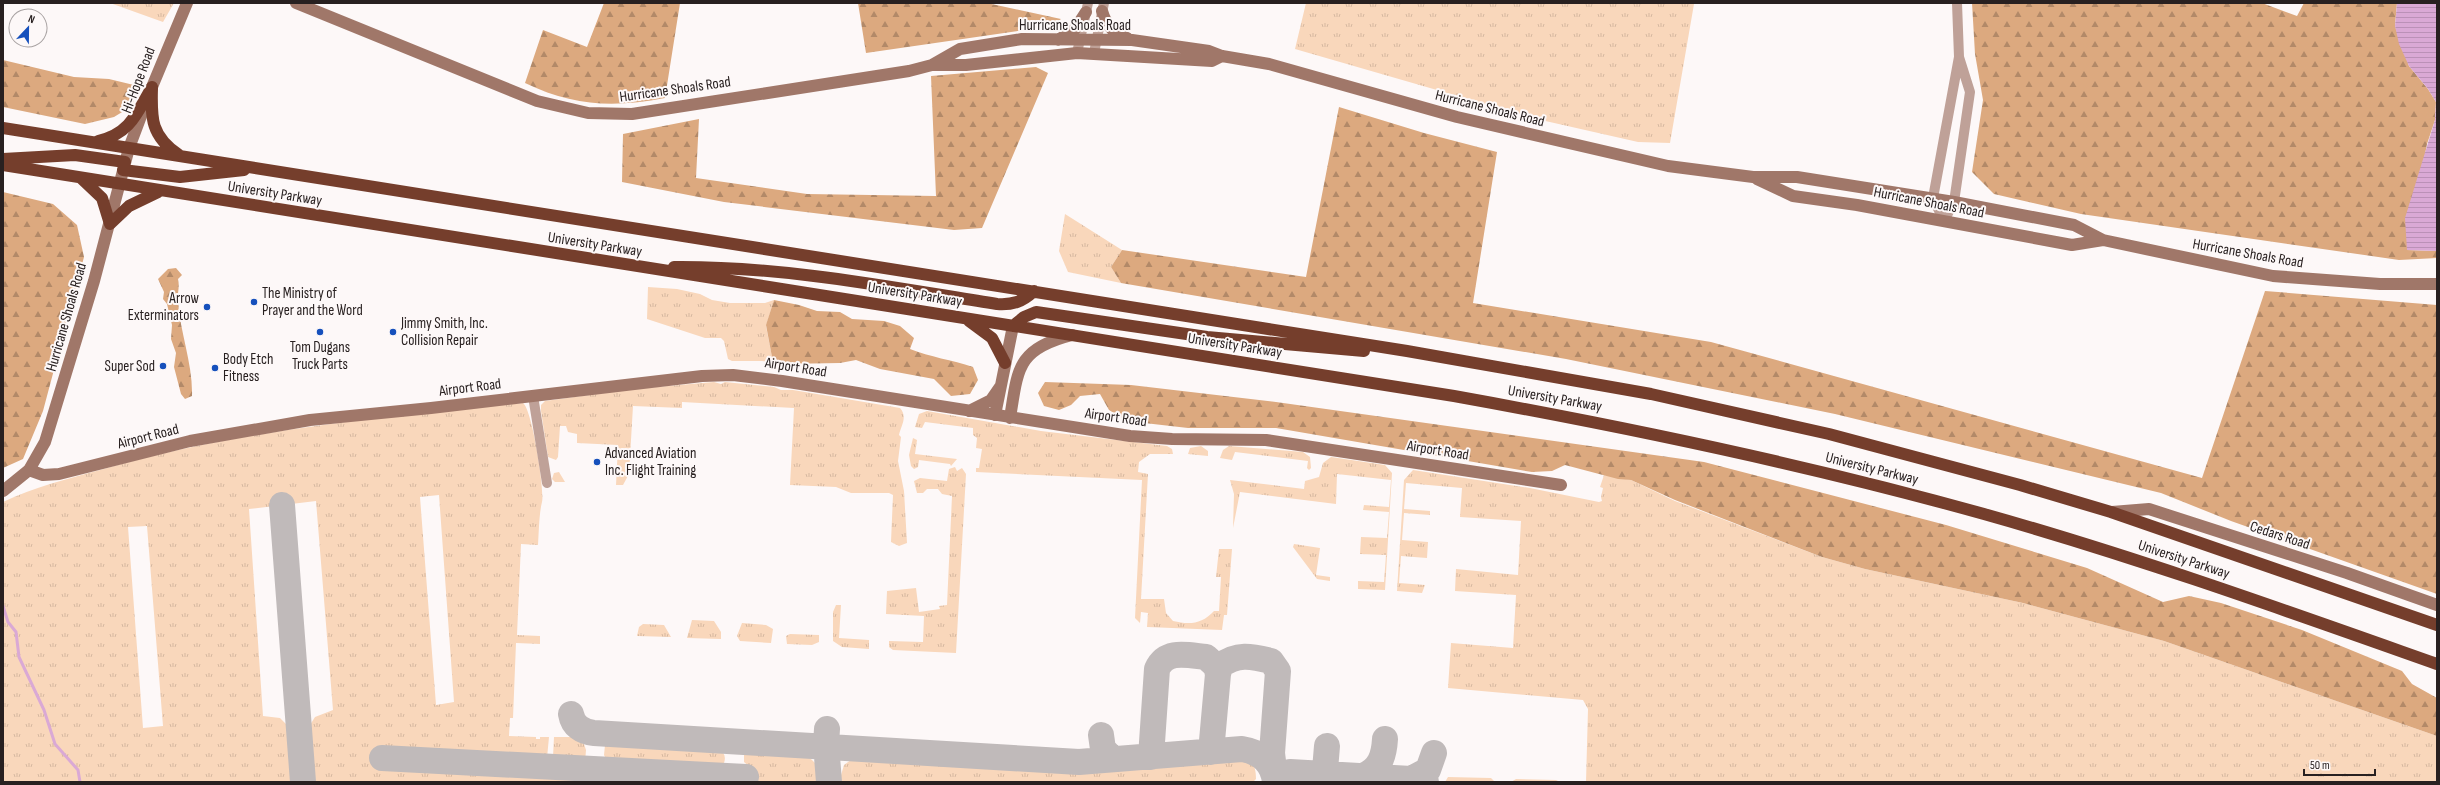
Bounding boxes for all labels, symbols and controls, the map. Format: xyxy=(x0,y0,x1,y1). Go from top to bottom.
north arrow xyxy=(8,8,48,48)
text: N xyxy=(26,12,37,26)
street label: Hurricane Shoals Road xyxy=(1019,16,1131,35)
street label: Hi-Hope Road xyxy=(117,44,160,116)
street label: Hurricane Shoals Road xyxy=(618,72,732,107)
street label: Hurricane Shoals Road xyxy=(1433,86,1547,131)
street label: University Parkway xyxy=(226,177,324,210)
street label: Hurricane Shoals Road xyxy=(1872,182,1986,223)
street label: University Parkway xyxy=(546,228,644,261)
street label: Hurricane Shoals Road xyxy=(2191,234,2305,273)
street label: Hurricane Shoals Road xyxy=(42,261,91,374)
street label: University Parkway xyxy=(866,278,964,311)
place label: The Ministry of Prayer and the Word xyxy=(262,284,363,320)
place label: Arrow Exterminators xyxy=(128,289,200,325)
marker: The Ministry of Prayer and the Word xyxy=(249,297,259,307)
marker: Arrow Exterminators xyxy=(202,302,212,312)
place label: Jimmy Smith, Inc. Collision Repair xyxy=(400,314,488,350)
marker: Tom Dugans Truck Parts xyxy=(315,327,325,337)
marker: Jimmy Smith, Inc. Collision Repair xyxy=(388,327,398,337)
street label: University Parkway xyxy=(1186,329,1284,362)
place label: Tom Dugans Truck Parts xyxy=(290,338,350,374)
place label: Body Etch Fitness xyxy=(223,350,273,386)
street label: Airport Road xyxy=(763,353,828,382)
place label: Super Sod xyxy=(104,357,155,376)
marker: Super Sod xyxy=(158,361,168,371)
marker: Body Etch Fitness xyxy=(210,363,220,373)
street label: Airport Road xyxy=(437,374,502,401)
street label: University Parkway xyxy=(1506,381,1604,416)
street label: Airport Road xyxy=(1083,404,1148,431)
street label: Airport Road xyxy=(115,420,181,453)
street label: Airport Road xyxy=(1405,436,1470,465)
place label: Advanced Aviation Inc. Flight Training xyxy=(604,444,696,480)
street label: University Parkway xyxy=(1823,448,1920,489)
marker: Advanced Aviation Inc. Flight Training xyxy=(592,457,602,467)
street label: Cedars Road xyxy=(2247,517,2312,554)
street label: University Parkway xyxy=(2136,536,2232,583)
scale bar xyxy=(2304,751,2375,777)
text: 50 m xyxy=(2310,758,2330,773)

